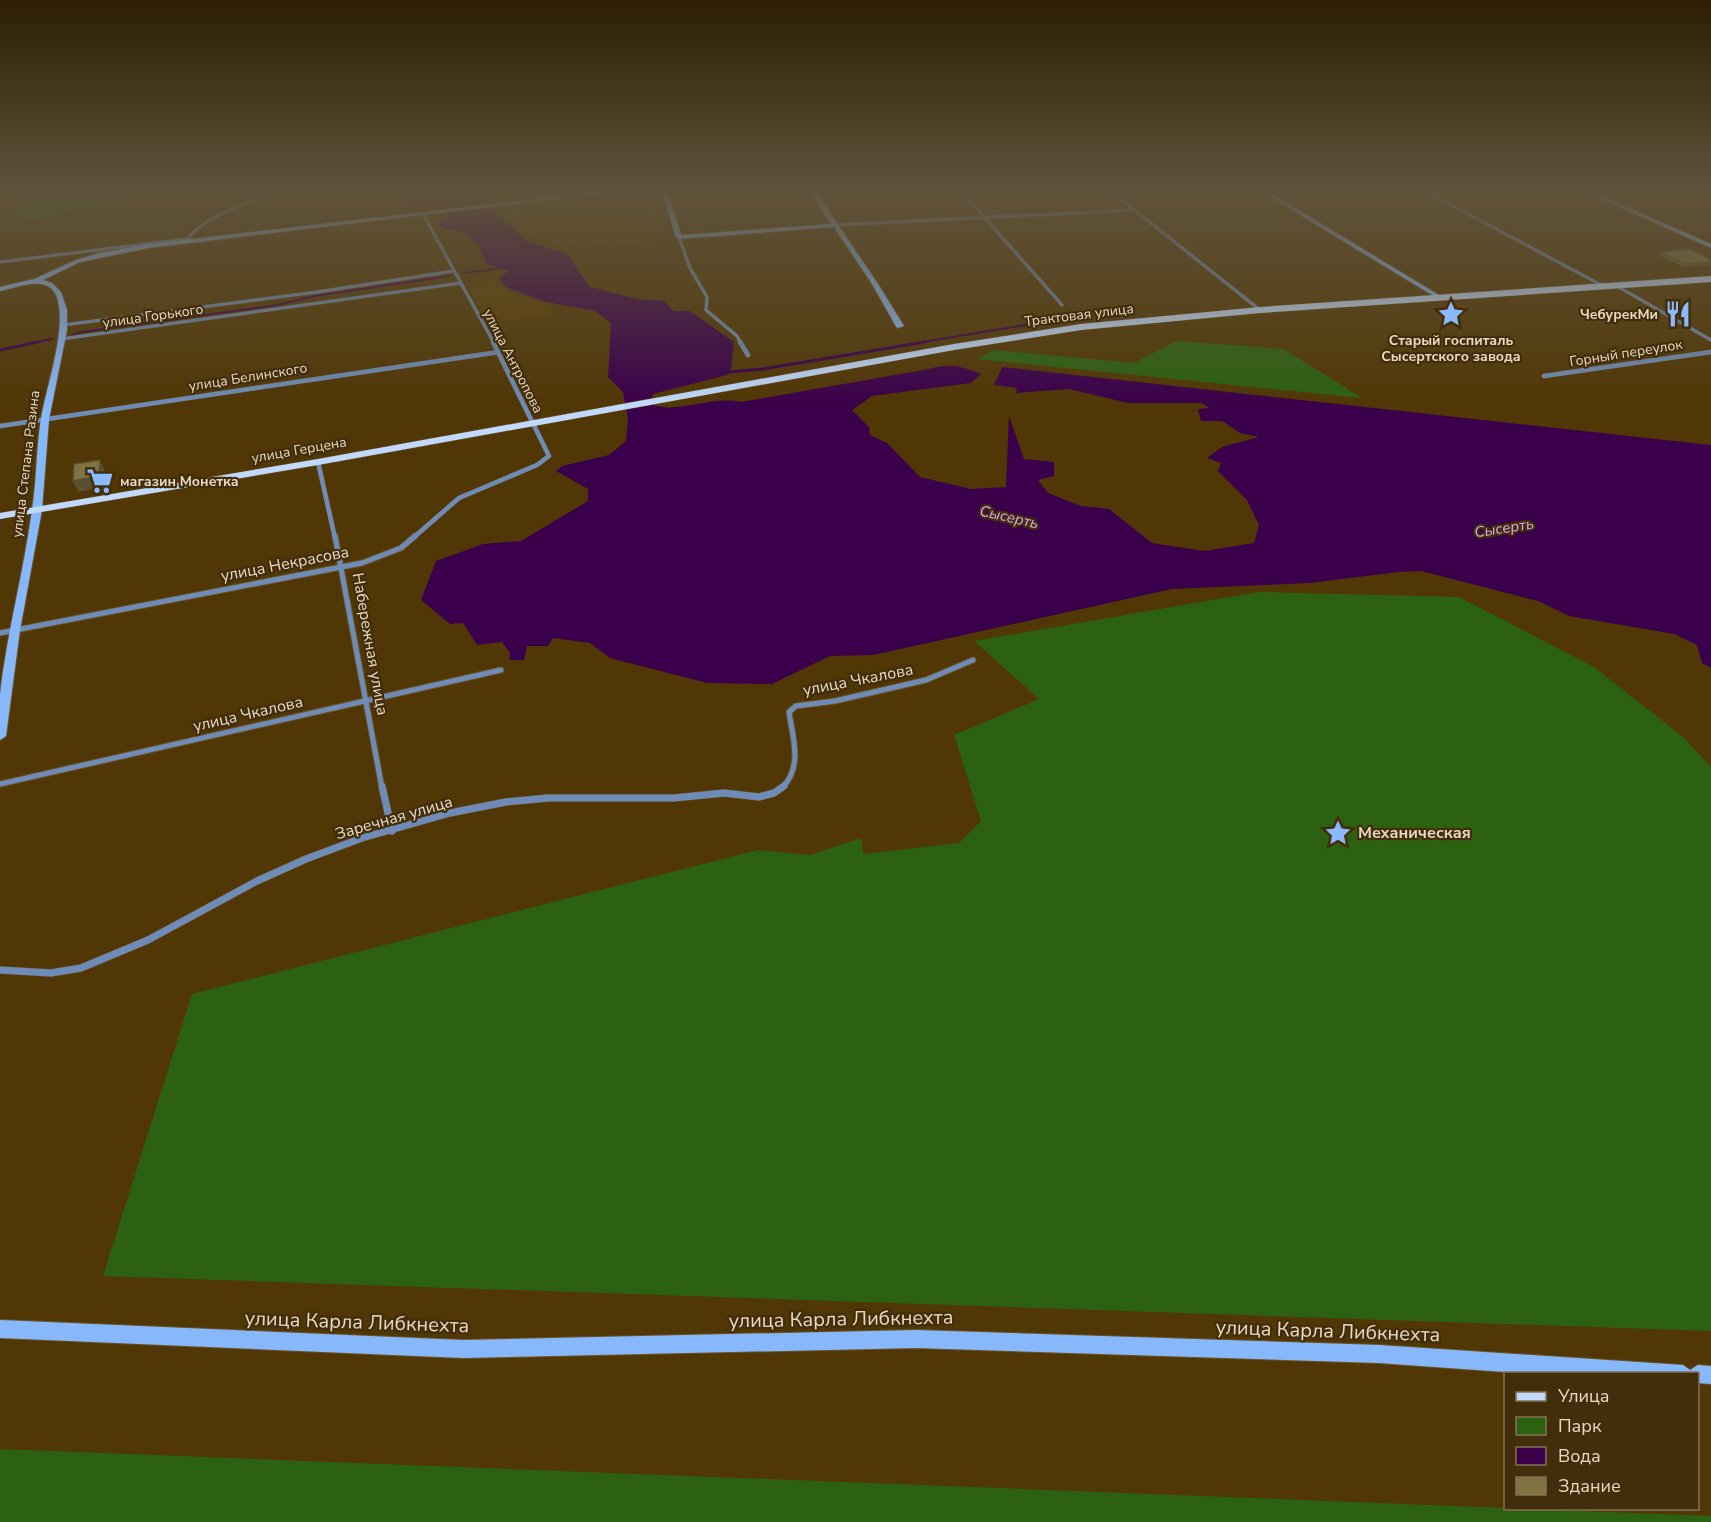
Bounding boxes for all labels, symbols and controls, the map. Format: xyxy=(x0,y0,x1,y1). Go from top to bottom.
street label: Трактовая улица xyxy=(1023,299,1135,331)
place icon: Старый госпиталь Сысертского завода xyxy=(1436,299,1466,329)
restaurant icon: ЧебурекМи xyxy=(1663,299,1693,329)
street label: улица Горького xyxy=(101,300,205,332)
place label: ЧебурекМи xyxy=(1580,305,1658,324)
street label: улица Антропова xyxy=(478,306,548,416)
place label: Старый госпиталь Сысертского завода xyxy=(1381,331,1521,366)
street label: Горный переулок xyxy=(1568,335,1684,371)
street label: улица Белинского xyxy=(187,358,309,396)
street label: улица Степана Разина xyxy=(8,389,44,539)
street label: улица Герцена xyxy=(250,432,348,468)
supermarket icon: магазин Монетка xyxy=(85,466,115,496)
place label: магазин Монетка xyxy=(120,472,239,491)
water label: Сысерть xyxy=(978,501,1040,533)
water label: Сысерть xyxy=(1473,513,1535,543)
street label: улица Некрасова xyxy=(219,541,351,587)
street label: Набережная улица xyxy=(347,571,393,717)
street label: улица Чкалова xyxy=(801,658,915,702)
street label: улица Чкалова xyxy=(191,691,305,737)
street label: Заречная улица xyxy=(333,791,455,845)
place icon: Механическая xyxy=(1323,818,1353,848)
place label: Механическая xyxy=(1358,822,1471,844)
street label: улица Карла Либкнехта xyxy=(728,1304,954,1334)
street label: улица Карла Либкнехта xyxy=(244,1305,470,1339)
street label: улица Карла Либкнехта xyxy=(1215,1314,1441,1348)
legend xyxy=(1504,1372,1699,1510)
text: Улица xyxy=(1557,1384,1609,1408)
text: Парк xyxy=(1558,1414,1602,1438)
text: Вода xyxy=(1558,1444,1601,1468)
text: Здание xyxy=(1558,1474,1621,1498)

